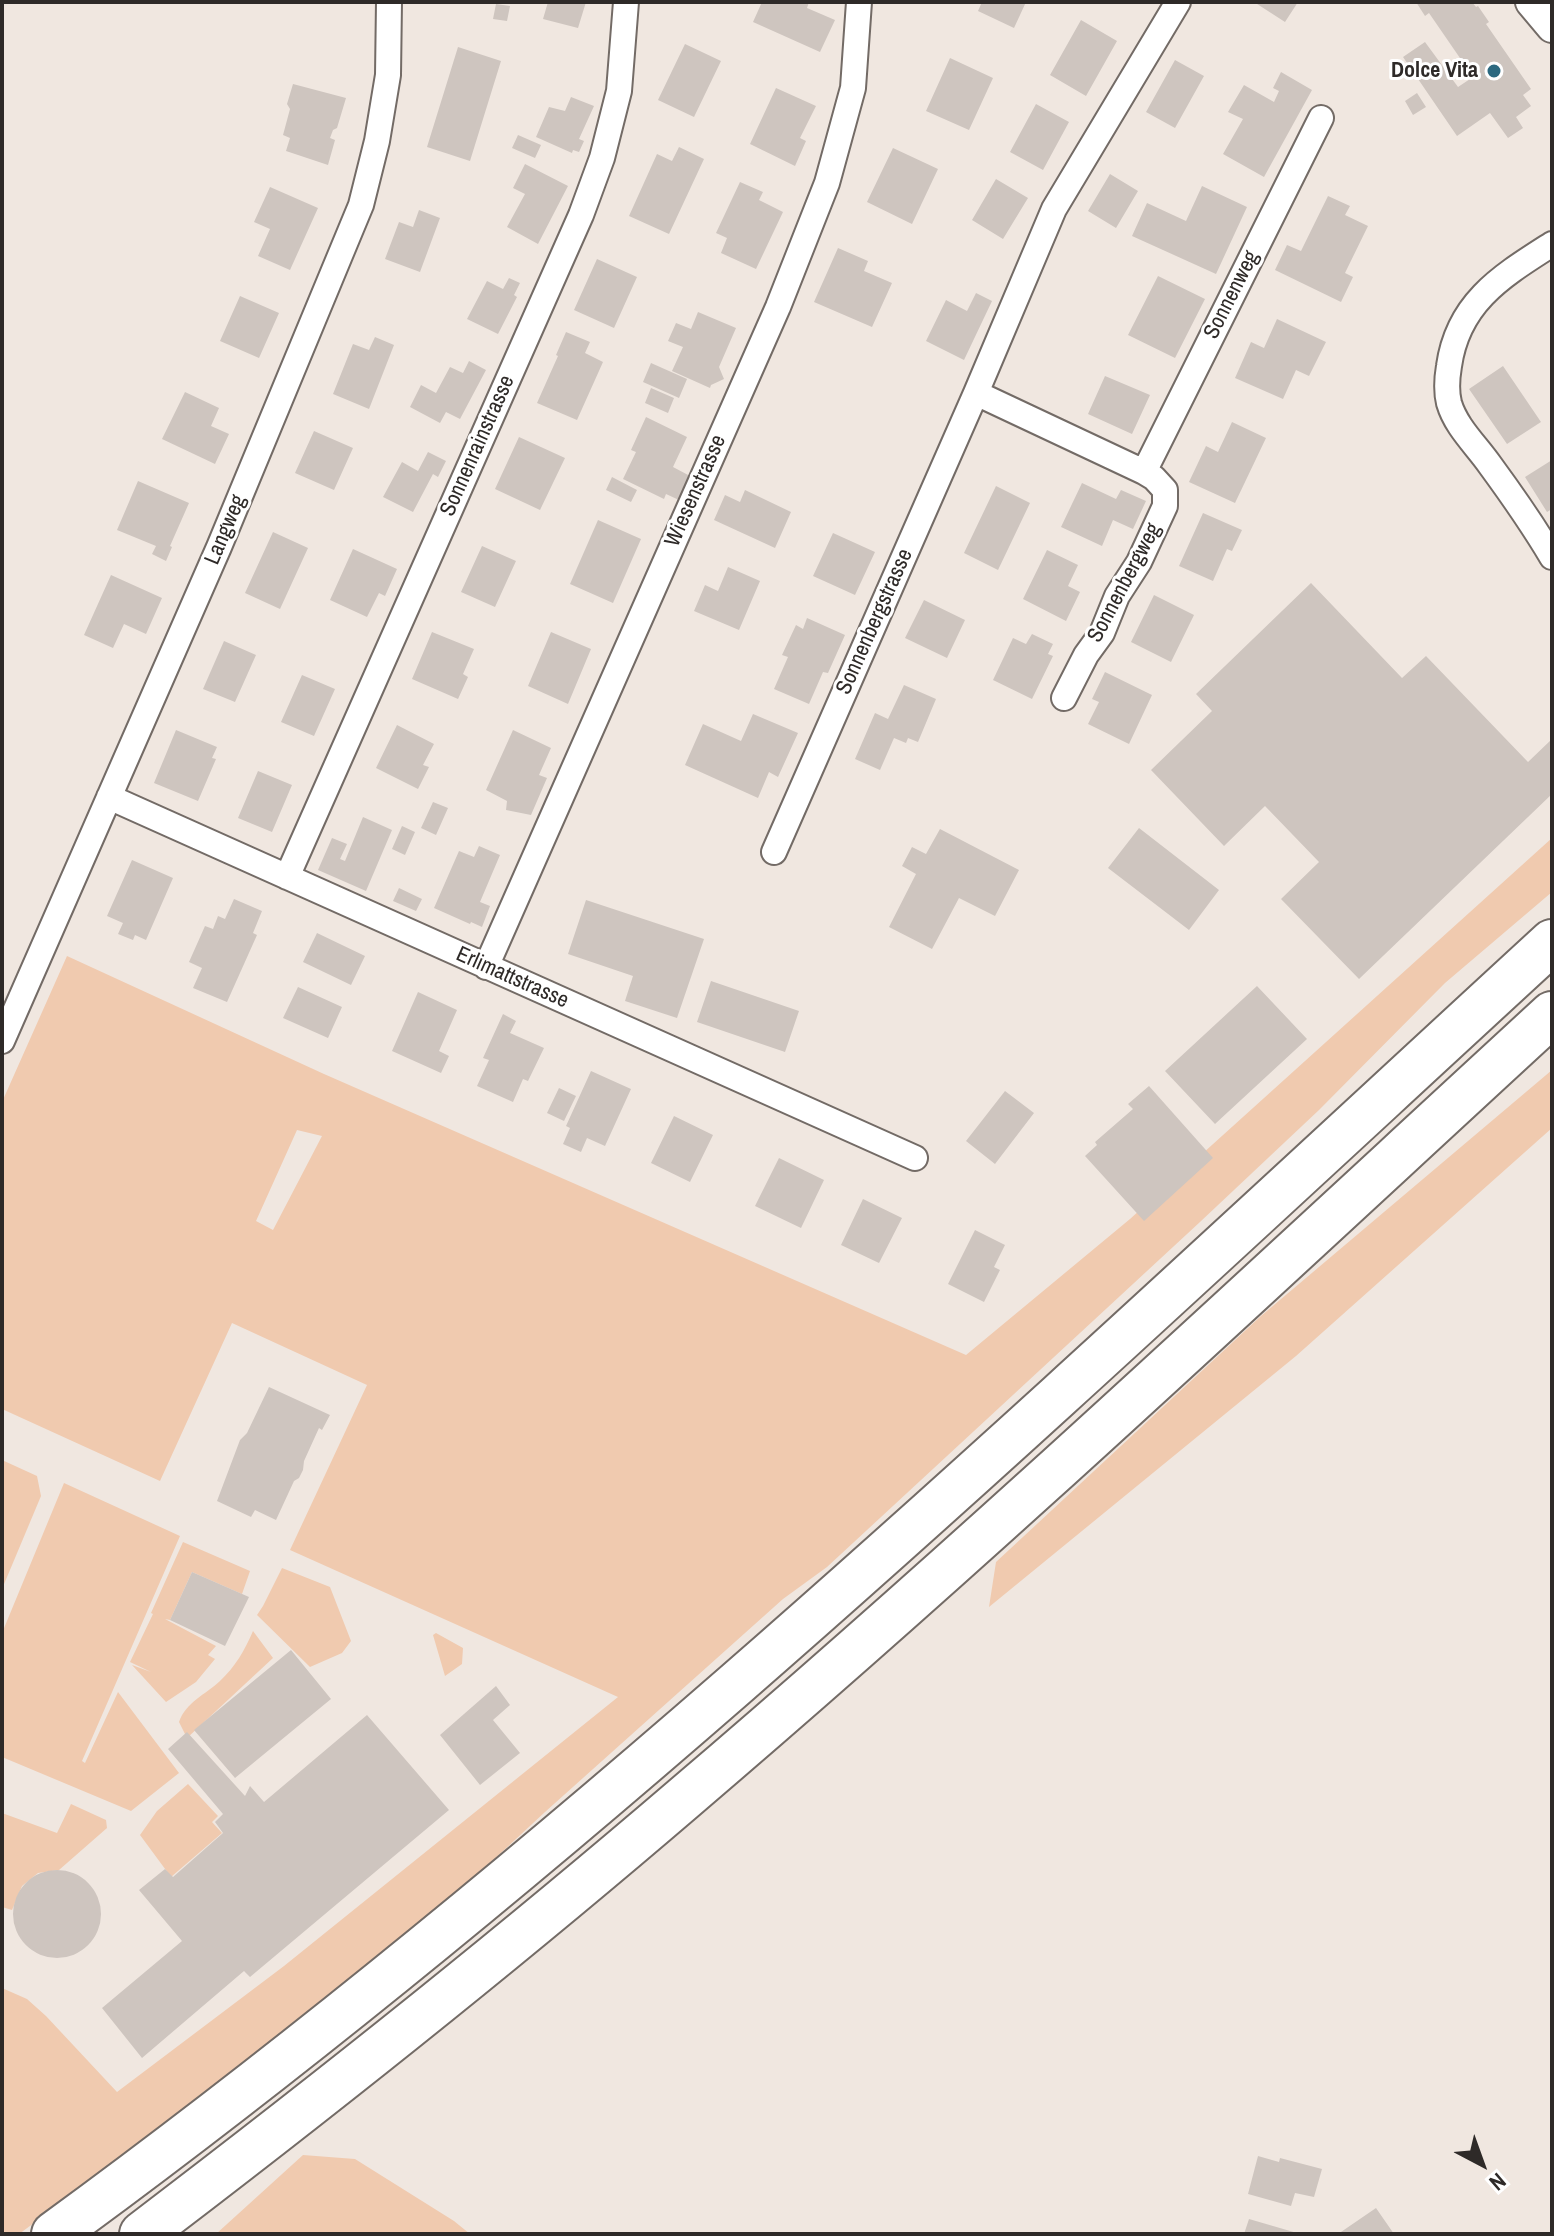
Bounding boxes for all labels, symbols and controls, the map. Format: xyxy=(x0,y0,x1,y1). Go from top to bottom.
place label: Dolce Vita xyxy=(1391,58,1478,84)
marker: Dolce Vita xyxy=(1485,62,1503,80)
street label: Sonnenweg xyxy=(1199,247,1265,343)
street label: Sonnenrainstrasse xyxy=(435,371,521,521)
street label: Wiesenstrasse xyxy=(660,431,732,551)
street label: Langweg xyxy=(200,491,252,569)
street label: Sonnenbergweg xyxy=(1083,519,1167,647)
street label: Sonnenbergstrasse xyxy=(831,545,919,699)
street label: Erlimattstrasse xyxy=(452,941,572,1015)
north arrow xyxy=(1442,2124,1522,2204)
text: N xyxy=(1483,2167,1513,2198)

